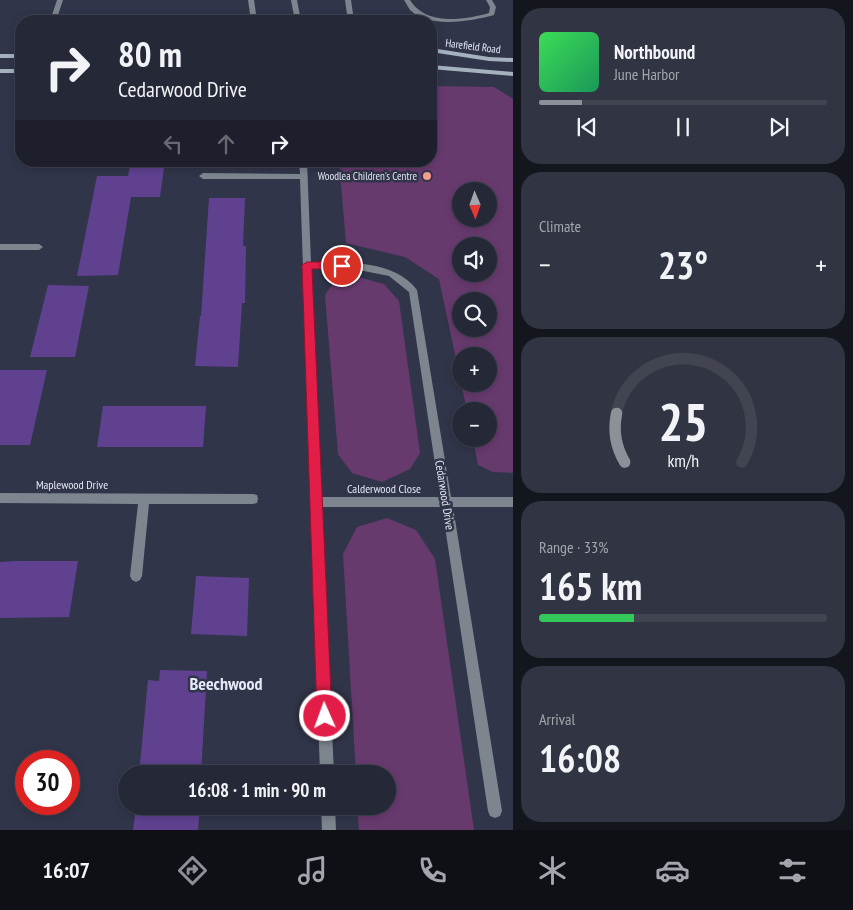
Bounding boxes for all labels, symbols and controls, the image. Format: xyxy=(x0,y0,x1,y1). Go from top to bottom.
text: 80 m xyxy=(118,31,182,77)
icon: right xyxy=(35,35,100,100)
street label: Harefield Road xyxy=(445,36,502,56)
text: Northbound xyxy=(614,40,695,64)
text: June Harbor xyxy=(614,64,679,84)
text: Cedarwood Drive xyxy=(118,75,247,103)
icon: previous xyxy=(573,113,601,141)
icon: pause xyxy=(669,113,697,141)
icon: next xyxy=(765,113,793,141)
icon: left xyxy=(159,130,187,158)
icon: ahead xyxy=(212,130,240,158)
icon: right xyxy=(265,130,293,158)
place label: Woodlea Children's Centre xyxy=(318,169,417,183)
marker: Woodlea Children's Centre xyxy=(421,170,433,182)
north arrow xyxy=(452,182,498,228)
map controls xyxy=(452,182,497,447)
text: Climate xyxy=(539,216,581,236)
button: sound xyxy=(452,237,497,282)
text: 23° xyxy=(658,240,708,289)
pin xyxy=(321,245,363,287)
text: − xyxy=(539,246,551,283)
text: + xyxy=(815,246,827,283)
icon: arrive xyxy=(328,252,356,280)
button: search xyxy=(452,292,497,337)
button: + xyxy=(452,347,497,392)
text: 25 xyxy=(658,388,708,455)
button: − xyxy=(452,402,497,447)
text: km/h xyxy=(667,449,699,472)
street label: Cedarwood Drive xyxy=(432,459,458,531)
street label: Maplewood Drive xyxy=(36,477,108,492)
street label: Calderwood Close xyxy=(347,481,421,496)
text: Range · 33% xyxy=(539,537,608,557)
text: 165 km xyxy=(539,561,642,610)
district label: Beechwood xyxy=(189,672,263,695)
position arrow xyxy=(298,689,350,741)
text: Arrival xyxy=(539,709,575,729)
text: 16:08 xyxy=(539,733,621,782)
speed limit sign: 30 xyxy=(15,750,80,815)
text: 16:08 · 1 min · 90 m xyxy=(188,778,326,802)
icon: directions xyxy=(175,853,210,888)
icon: music xyxy=(295,853,330,888)
icon: phone xyxy=(415,853,450,888)
icon: climate xyxy=(535,853,570,888)
icon: car xyxy=(655,853,690,888)
icon: filters xyxy=(775,853,810,888)
text: 16:07 xyxy=(43,856,90,884)

